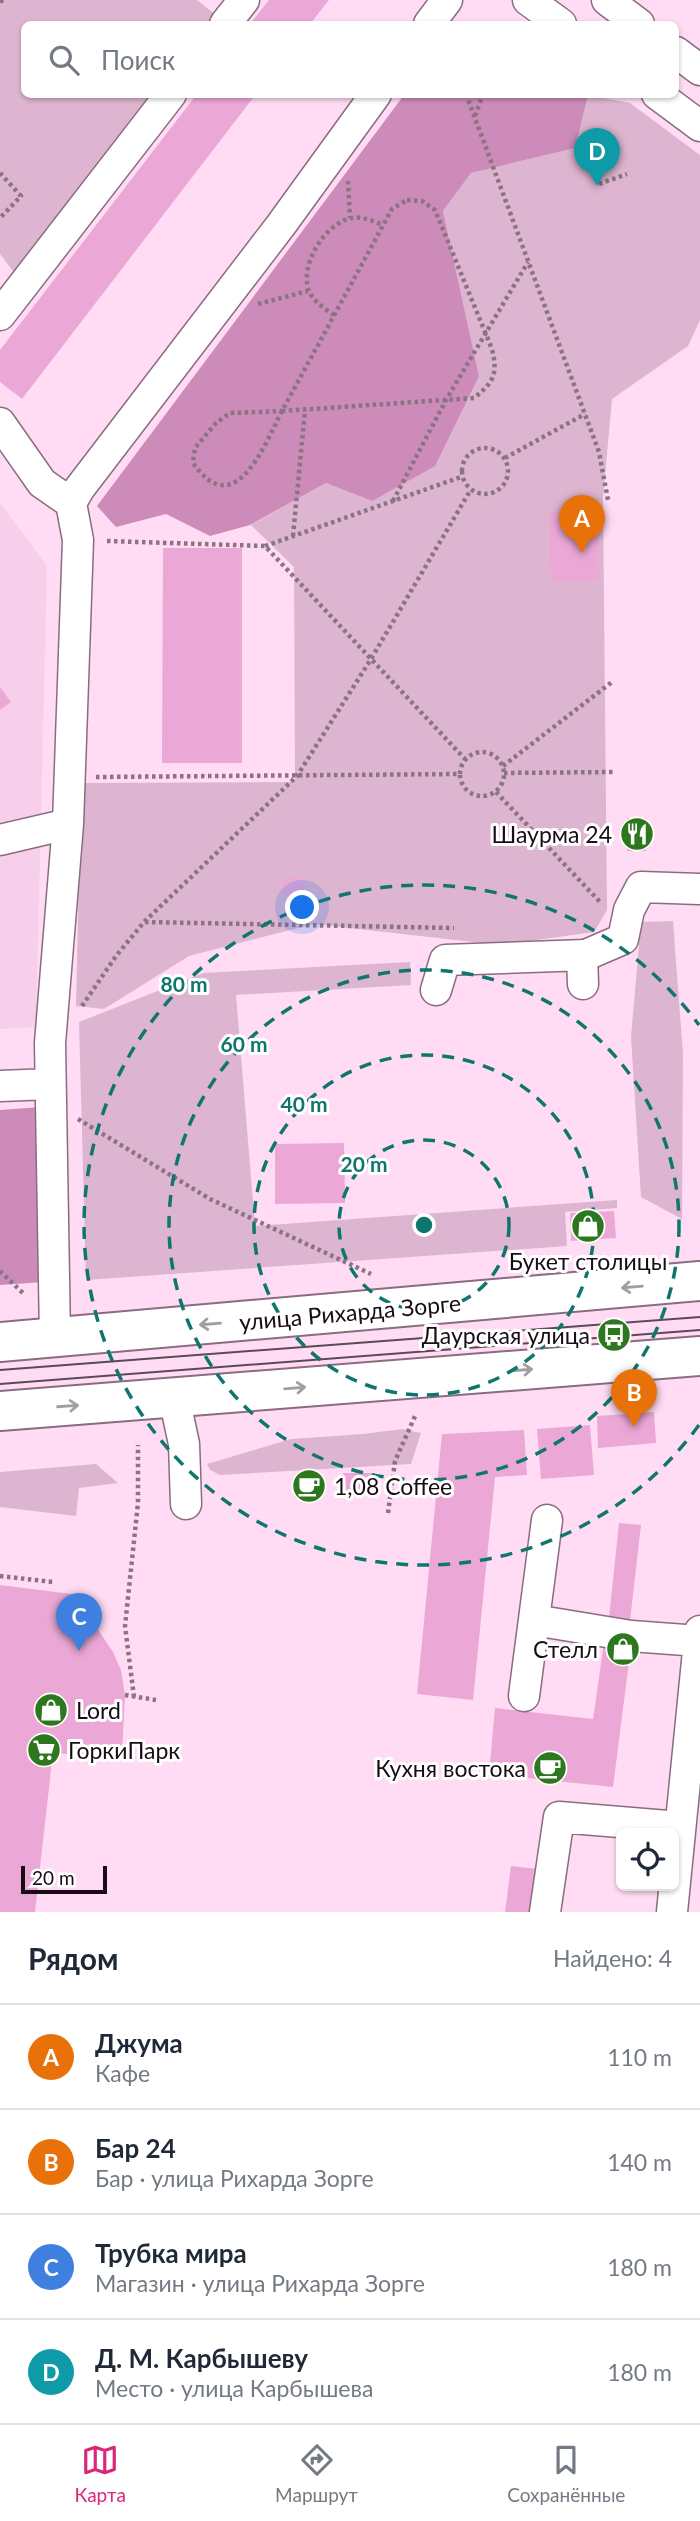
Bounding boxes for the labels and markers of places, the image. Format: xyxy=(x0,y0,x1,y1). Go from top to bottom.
pin: D xyxy=(574,128,620,186)
pin: A xyxy=(559,495,605,553)
restaurant icon: Шаурма 24 xyxy=(618,815,656,853)
place label: Шаурма 24 xyxy=(491,820,612,848)
shop icon: Букет столицы xyxy=(569,1207,607,1245)
centre of rings xyxy=(412,1213,436,1237)
place label: Букет столицы xyxy=(509,1247,667,1275)
bus stop icon: Даурская улица xyxy=(595,1316,633,1354)
place label: Даурская улица xyxy=(422,1321,590,1349)
pin: B xyxy=(611,1369,657,1427)
cafe icon: 1,08 Coffee xyxy=(290,1467,328,1505)
place label: 1,08 Coffee xyxy=(334,1472,452,1500)
pin: C xyxy=(56,1593,102,1651)
shop icon: Стелл xyxy=(604,1630,642,1668)
place label: Стелл xyxy=(533,1635,598,1663)
shop icon: Lord xyxy=(32,1691,70,1729)
place label: Lord xyxy=(76,1696,121,1724)
supermarket icon: ГоркиПарк xyxy=(25,1731,63,1769)
place label: ГоркиПарк xyxy=(68,1736,180,1764)
cafe icon: Кухня востока xyxy=(531,1749,569,1787)
place label: Кухня востока xyxy=(375,1754,526,1782)

